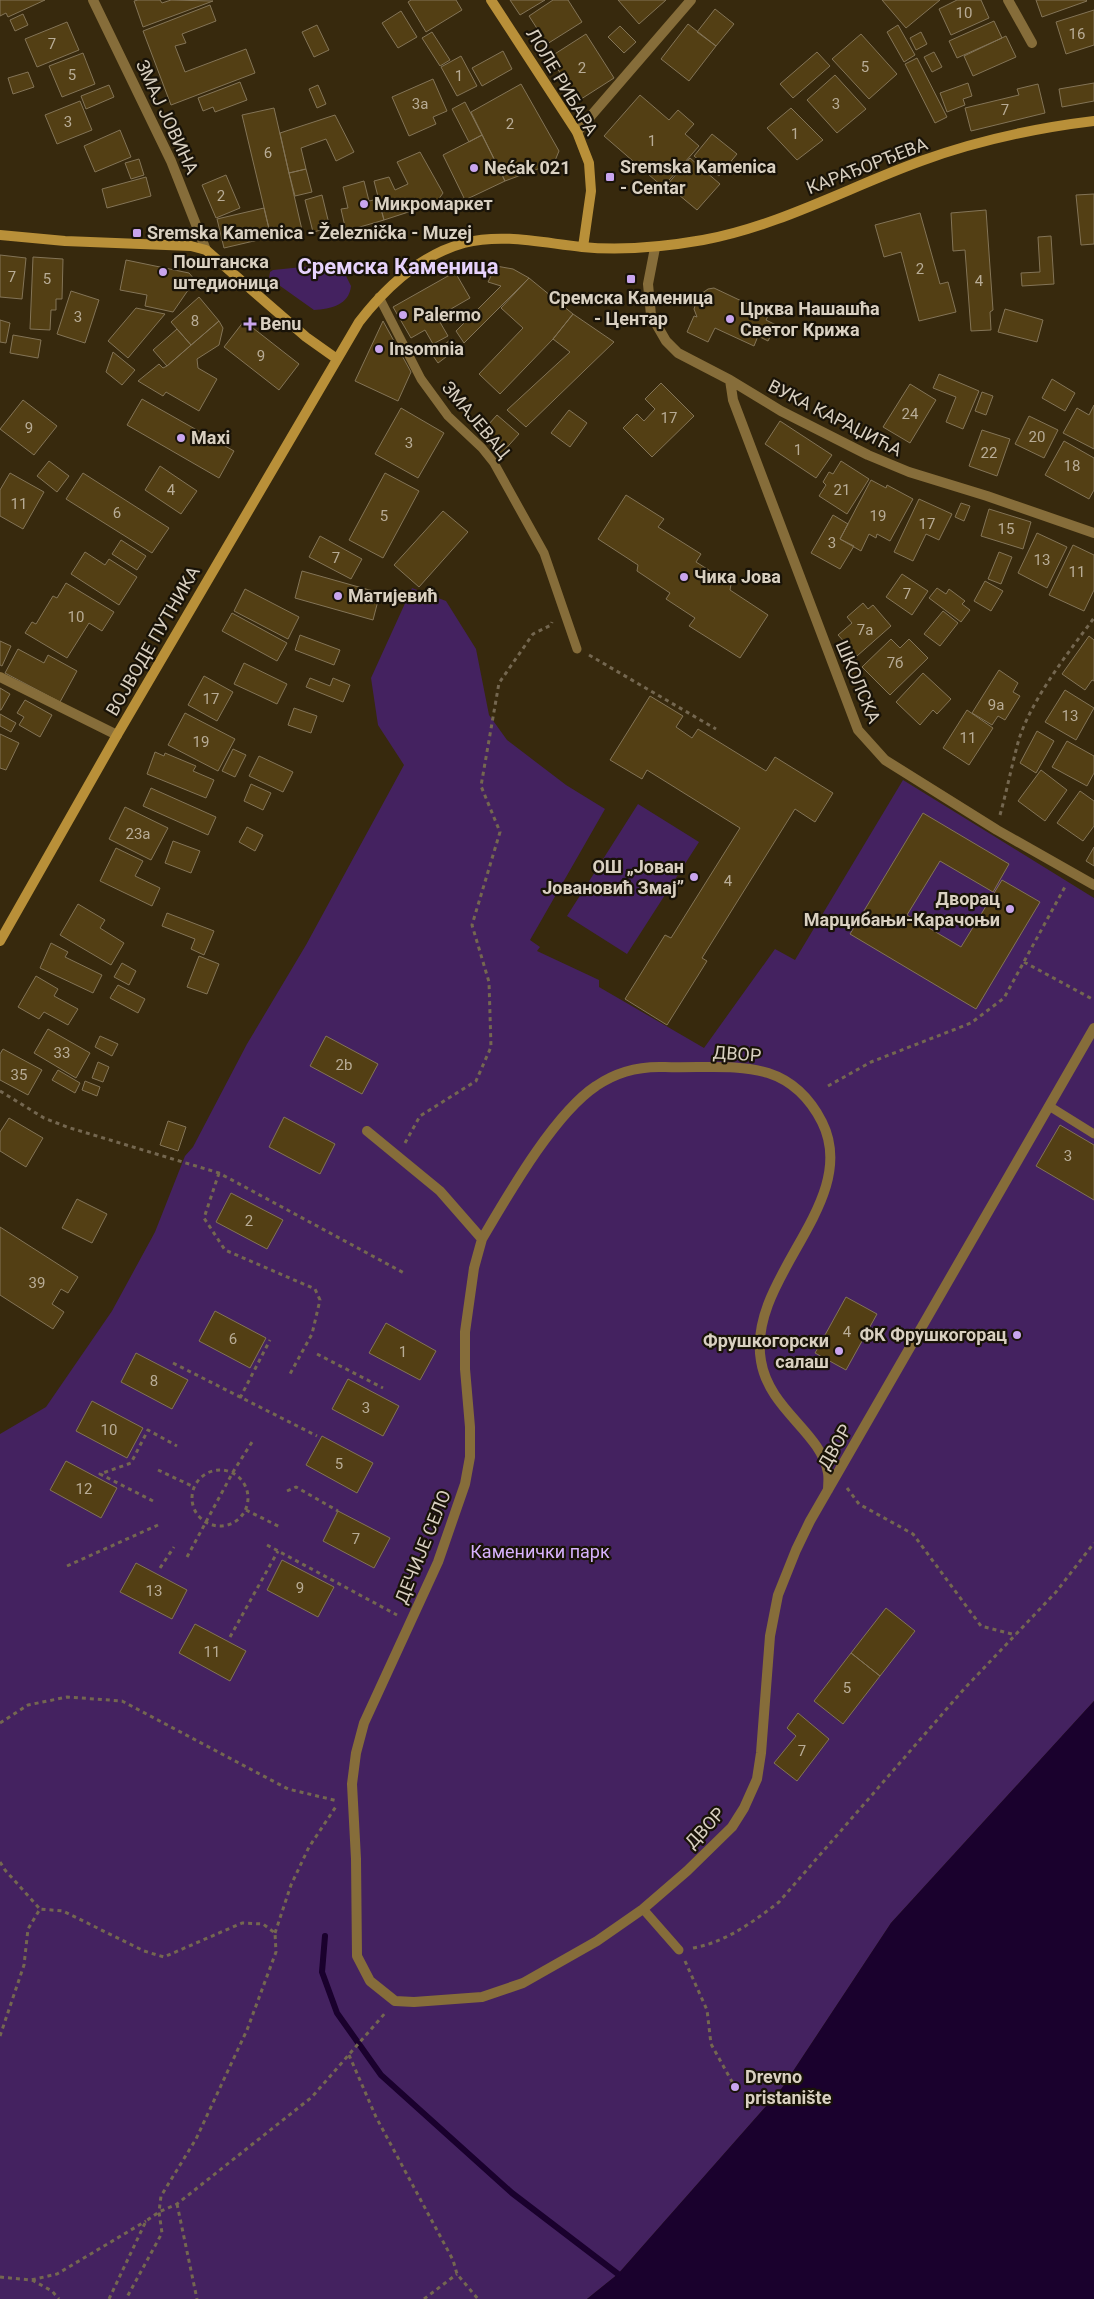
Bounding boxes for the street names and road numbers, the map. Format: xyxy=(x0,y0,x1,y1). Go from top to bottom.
street label: ЛОЛЕ РИБАРА xyxy=(522,24,603,139)
street label: ЗМАЈ ЈОВИНА xyxy=(132,56,203,178)
street label: КАРАЂОРЂЕВА xyxy=(803,133,931,198)
street label: ВУКА КАРАЏИЋА xyxy=(765,375,906,460)
street label: ЗМАЈЕВАЦ xyxy=(438,377,515,463)
street label: ВОЈВОДЕ ПУТНИКА xyxy=(101,562,204,719)
street label: ШКОЛСКА xyxy=(832,637,885,727)
street label: ДВОР xyxy=(712,1041,762,1066)
street label: ДВОР xyxy=(813,1420,856,1473)
street label: ДЕЧИЈЕ СЕЛО xyxy=(390,1487,455,1607)
street label: ДВОР xyxy=(680,1803,729,1853)

